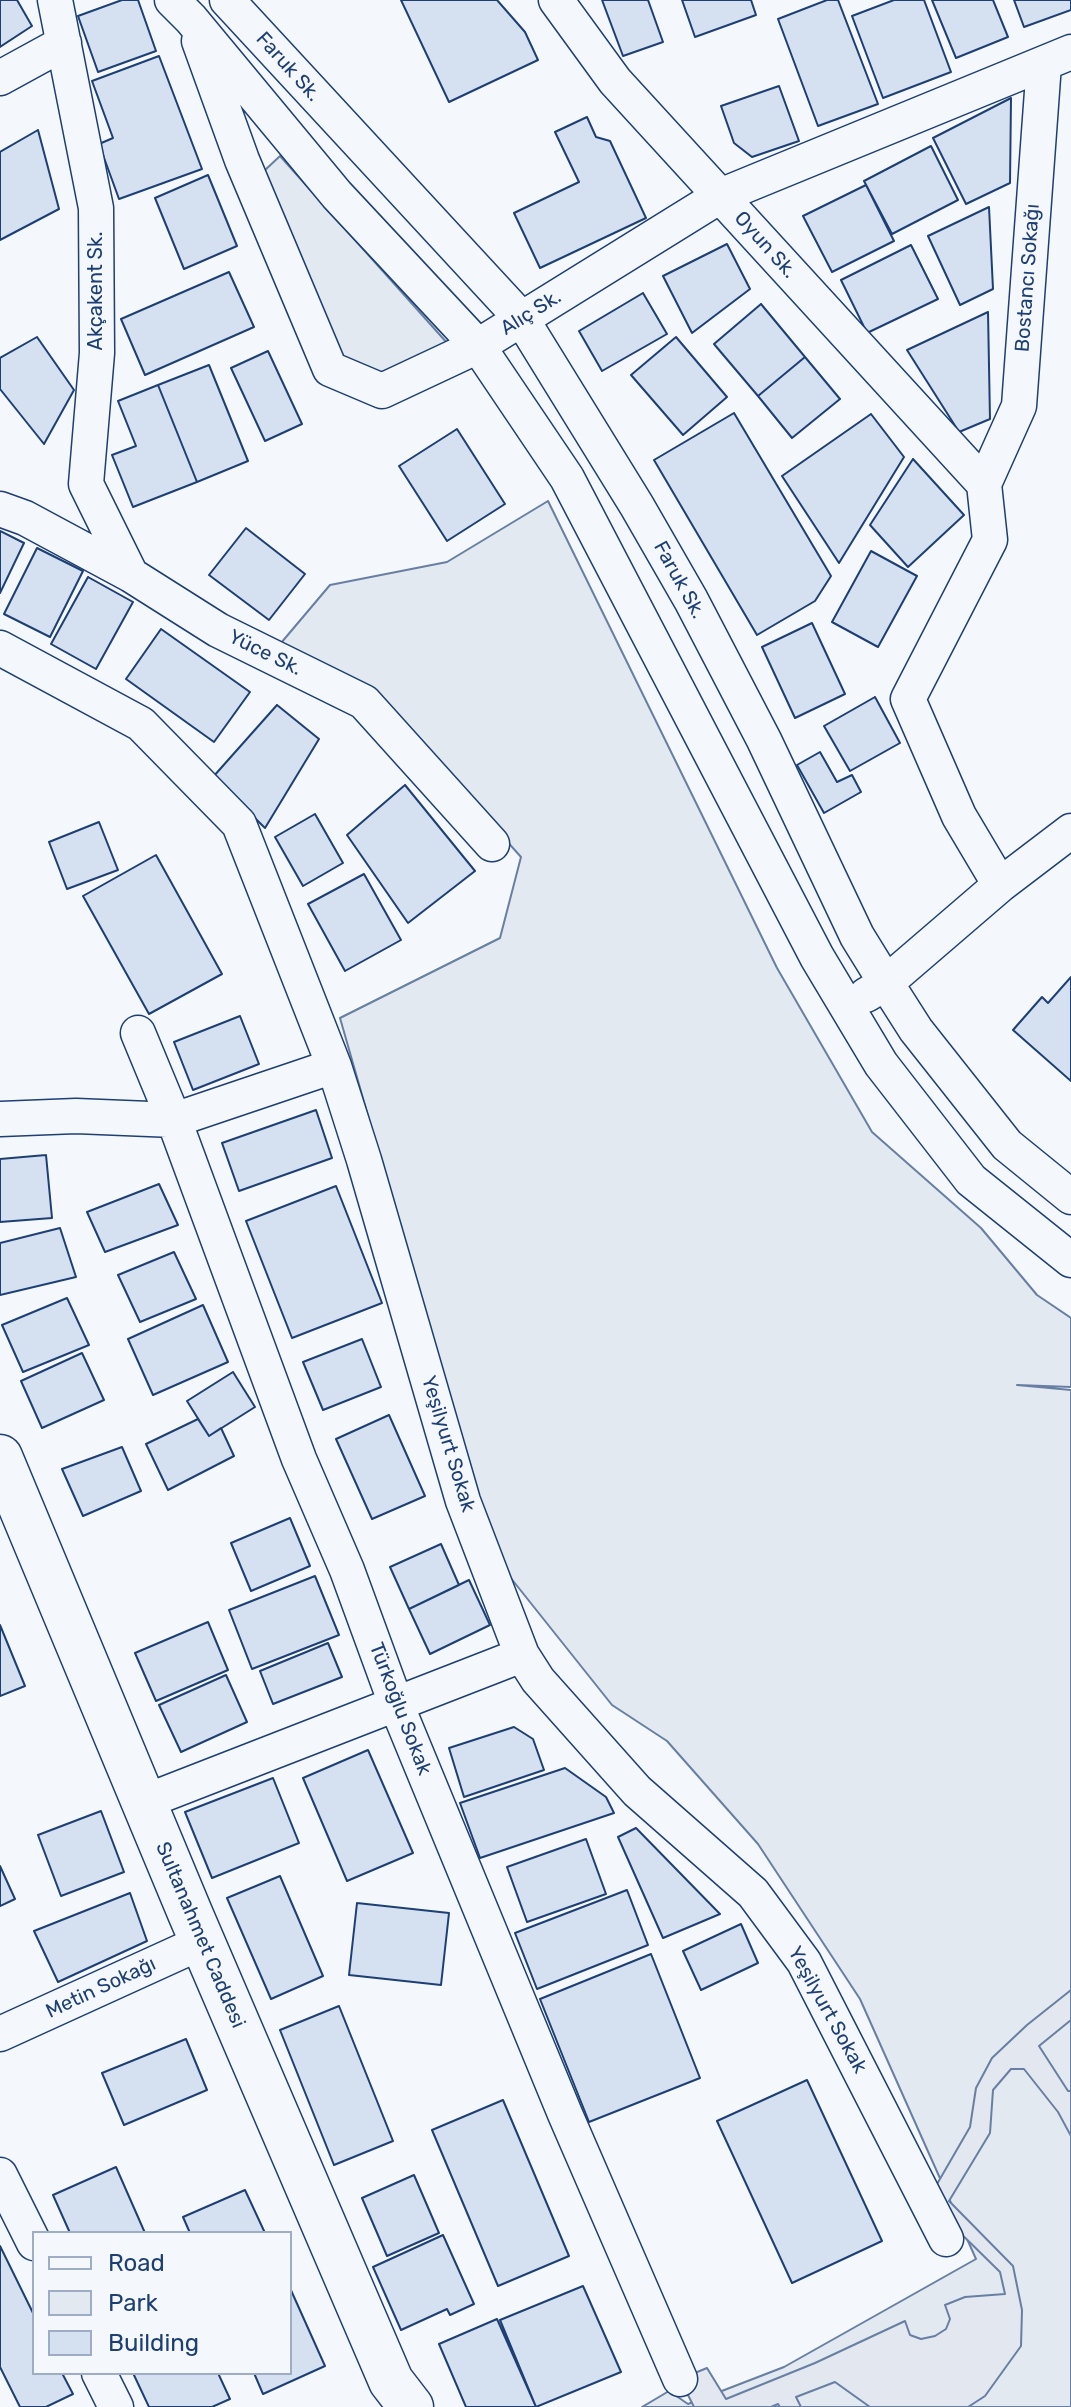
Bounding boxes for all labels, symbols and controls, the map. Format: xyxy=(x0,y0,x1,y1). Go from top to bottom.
street label: Faruk Sk. xyxy=(251,27,325,107)
street label: Bostancı Sokağı xyxy=(1011,203,1045,353)
street label: Oyun Sk. xyxy=(729,207,801,283)
street label: Akçakent Sk. xyxy=(84,232,108,350)
street label: Alıç Sk. xyxy=(496,285,566,341)
street label: Faruk Sk. xyxy=(648,537,710,623)
street label: Yüce Sk. xyxy=(224,625,306,681)
street label: Yeşilyurt Sokak xyxy=(416,1373,480,1515)
street label: Türkoğlu Sokak xyxy=(364,1639,436,1779)
street label: Sultanahmet Caddesi xyxy=(150,1838,250,2032)
street label: Yeşilyurt Sokak xyxy=(782,1942,872,2078)
street label: Metin Sokağı xyxy=(42,1952,160,2024)
legend xyxy=(32,2231,292,2375)
text: Road xyxy=(108,2249,165,2277)
text: Park xyxy=(108,2289,158,2317)
text: Building xyxy=(108,2329,199,2357)

